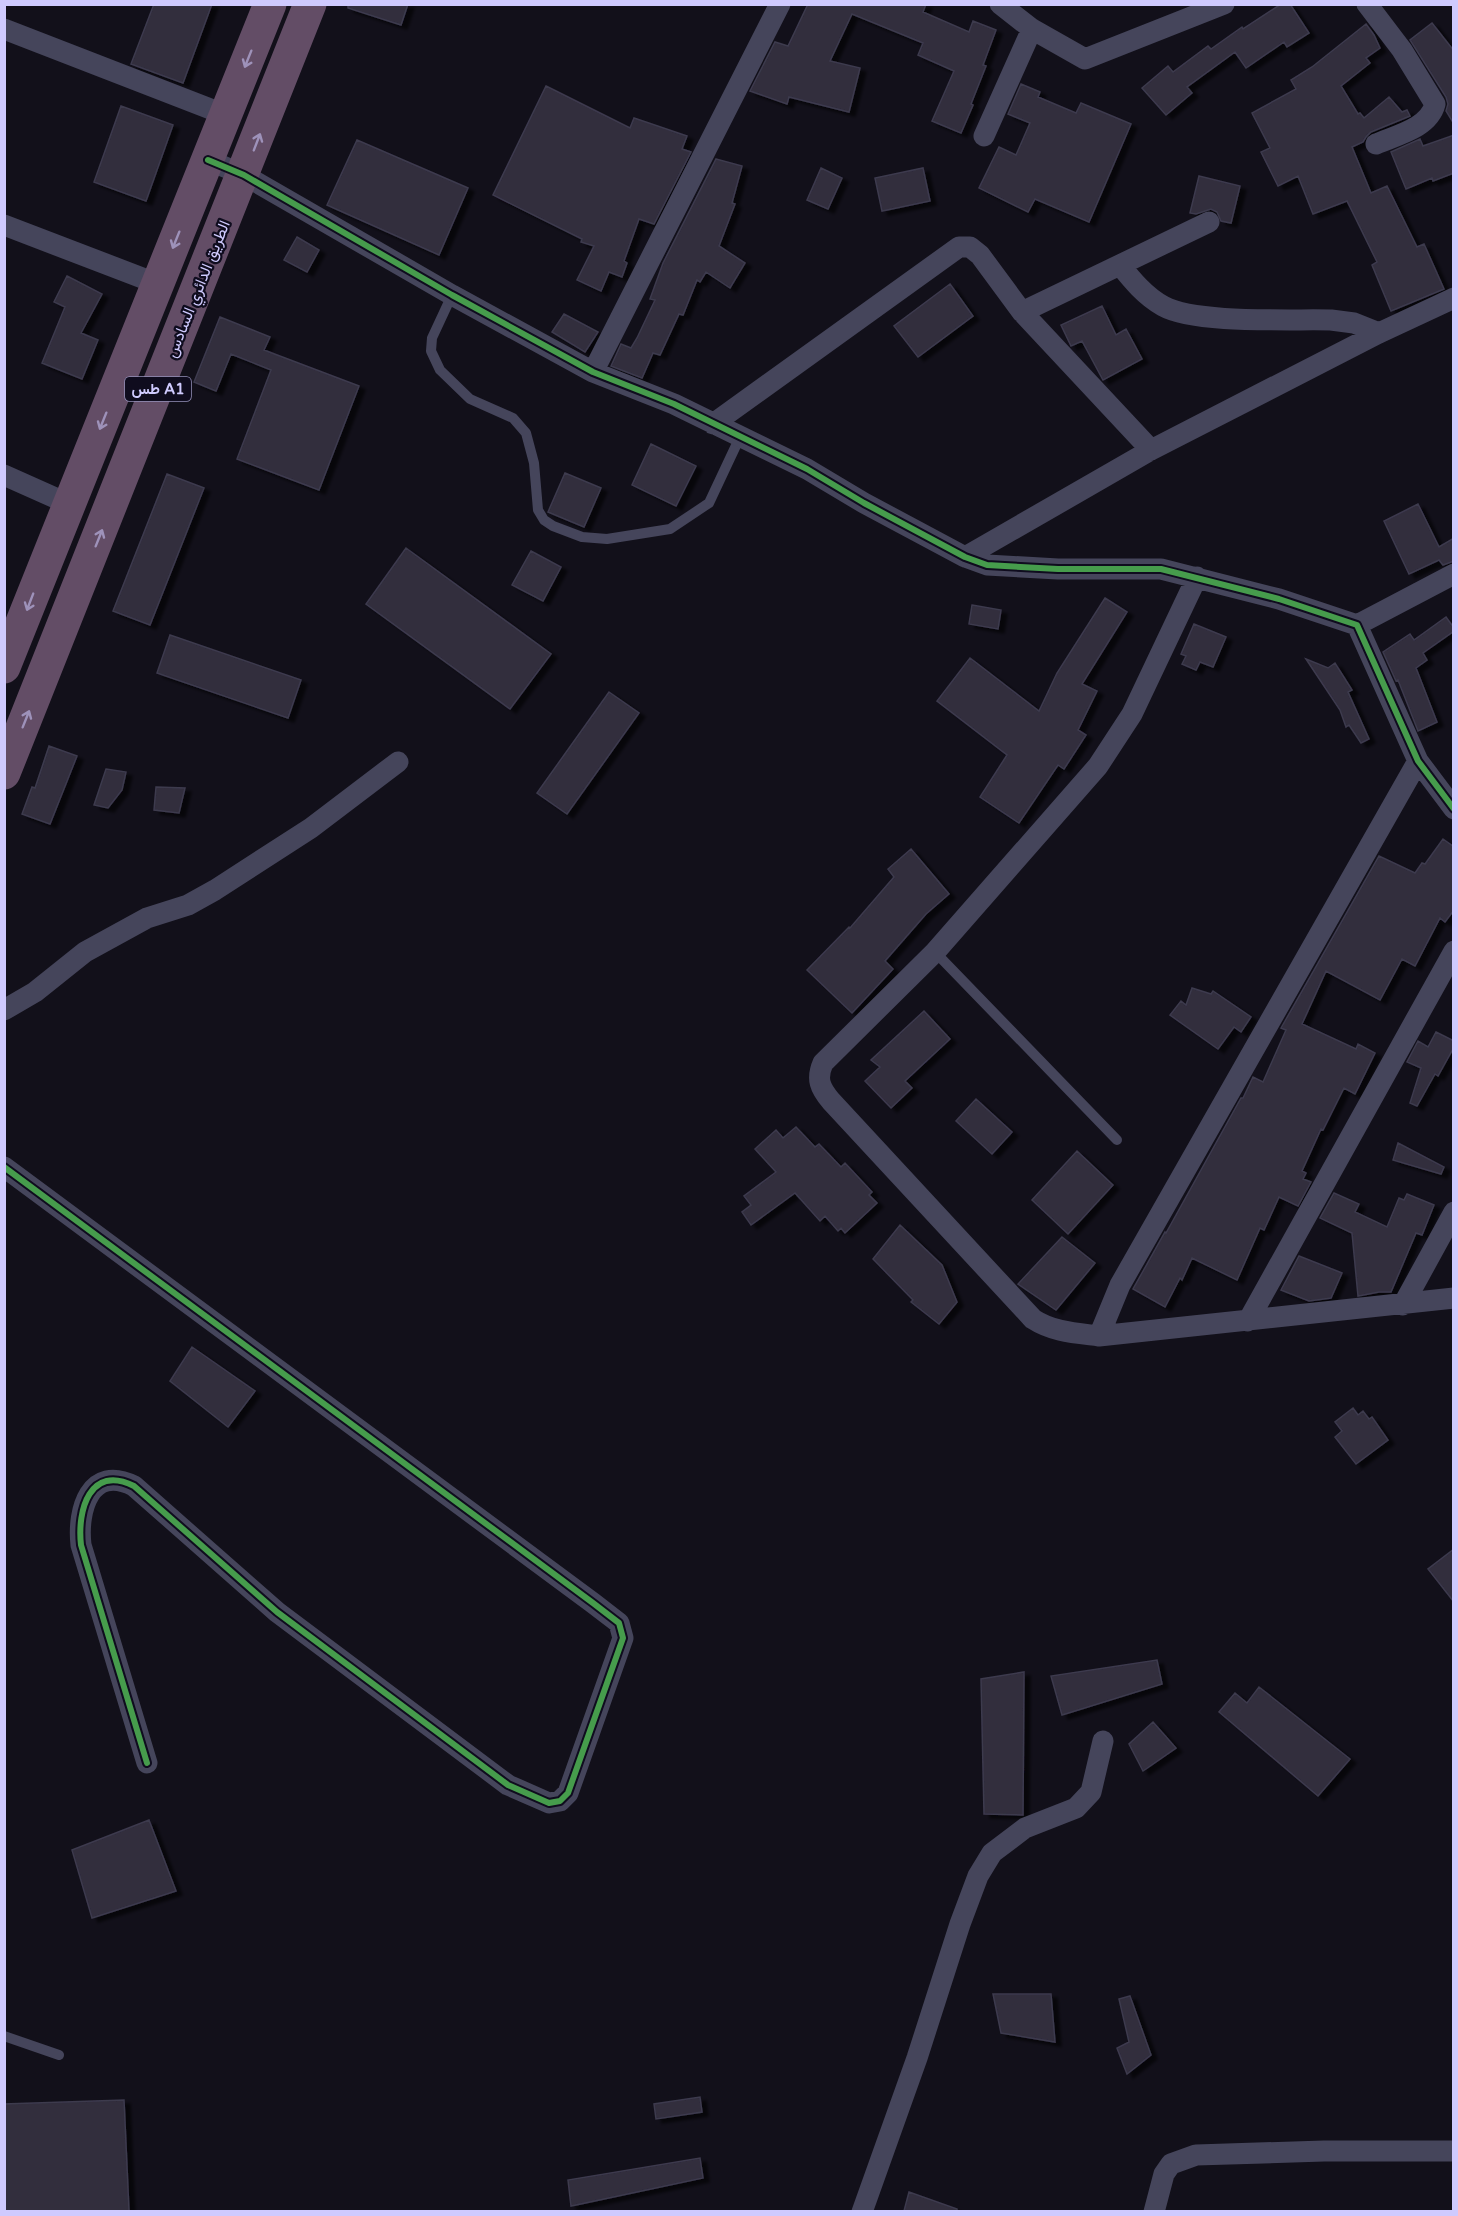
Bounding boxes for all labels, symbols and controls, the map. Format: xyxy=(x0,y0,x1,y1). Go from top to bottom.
one-way arrow xyxy=(242,49,253,68)
one-way arrow xyxy=(252,133,263,152)
street label: الطريق الدائري السادس xyxy=(161,217,237,362)
one-way arrow xyxy=(170,230,181,249)
road number: طس A1 xyxy=(125,377,191,401)
one-way arrow xyxy=(97,411,108,429)
one-way arrow xyxy=(94,529,105,547)
one-way arrow xyxy=(24,592,35,611)
one-way arrow xyxy=(21,710,32,728)

